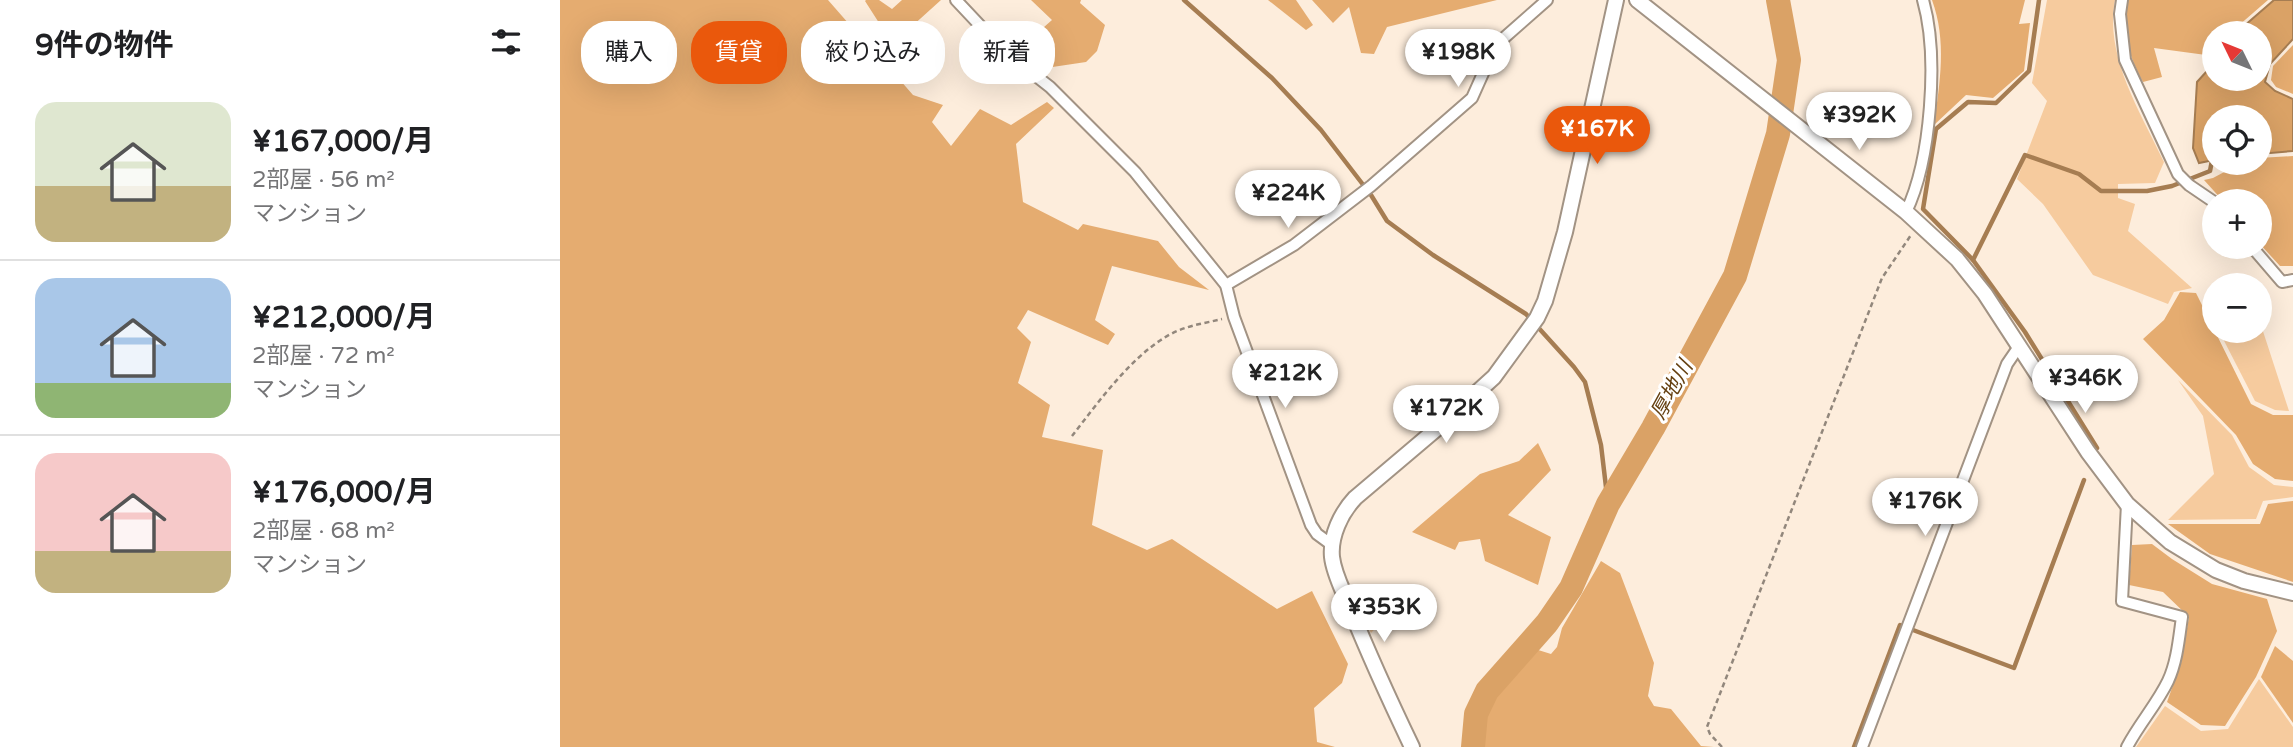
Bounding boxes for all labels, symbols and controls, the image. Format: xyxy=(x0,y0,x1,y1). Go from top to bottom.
chip: 購入 xyxy=(581,21,677,84)
chip: 賃貸 xyxy=(691,21,787,84)
chip: 絞り込み xyxy=(801,21,945,84)
chip: 新着 xyxy=(959,21,1055,84)
north arrow xyxy=(2202,21,2272,91)
map controls xyxy=(2202,21,2272,343)
icon: filters xyxy=(487,23,525,61)
text: 9件の物件 xyxy=(35,27,174,64)
pin: ¥198K xyxy=(1409,29,1507,89)
text: ¥198K xyxy=(1421,38,1495,66)
pin: ¥392K xyxy=(1810,92,1908,152)
text: ¥392K xyxy=(1822,101,1896,129)
button: locate xyxy=(2202,105,2272,175)
pin: ¥167K xyxy=(1548,106,1646,166)
text: ¥167K xyxy=(1560,115,1634,143)
text: ¥167,000/月 xyxy=(252,123,434,160)
icon: home xyxy=(91,130,175,214)
text: 2部屋 · 56 m² xyxy=(252,166,395,194)
pin: ¥224K xyxy=(1239,170,1337,230)
text: ¥224K xyxy=(1251,179,1325,207)
button: + xyxy=(2202,189,2272,259)
text: マンション xyxy=(252,200,367,228)
button: − xyxy=(2202,273,2272,343)
text: ¥212,000/月 xyxy=(252,299,436,336)
icon: home xyxy=(91,306,175,390)
text: 2部屋 · 72 m² xyxy=(252,342,395,370)
pin: ¥212K xyxy=(1236,350,1334,410)
water label: 厚地川 xyxy=(1646,355,1699,424)
pin: ¥346K xyxy=(2036,356,2134,415)
text: ¥212K xyxy=(1248,359,1322,387)
text: ¥346K xyxy=(2048,364,2122,392)
text: マンション xyxy=(252,376,367,404)
pin: ¥172K xyxy=(1397,386,1495,445)
text: ¥172K xyxy=(1409,394,1483,422)
text: ¥176,000/月 xyxy=(252,474,436,511)
pin: ¥176K xyxy=(1876,478,1974,538)
icon: home xyxy=(91,481,175,565)
text: ¥176K xyxy=(1888,487,1962,515)
text: 2部屋 · 68 m² xyxy=(252,517,395,545)
text: マンション xyxy=(252,551,367,579)
pin: ¥353K xyxy=(1335,584,1433,644)
text: ¥353K xyxy=(1347,593,1421,621)

